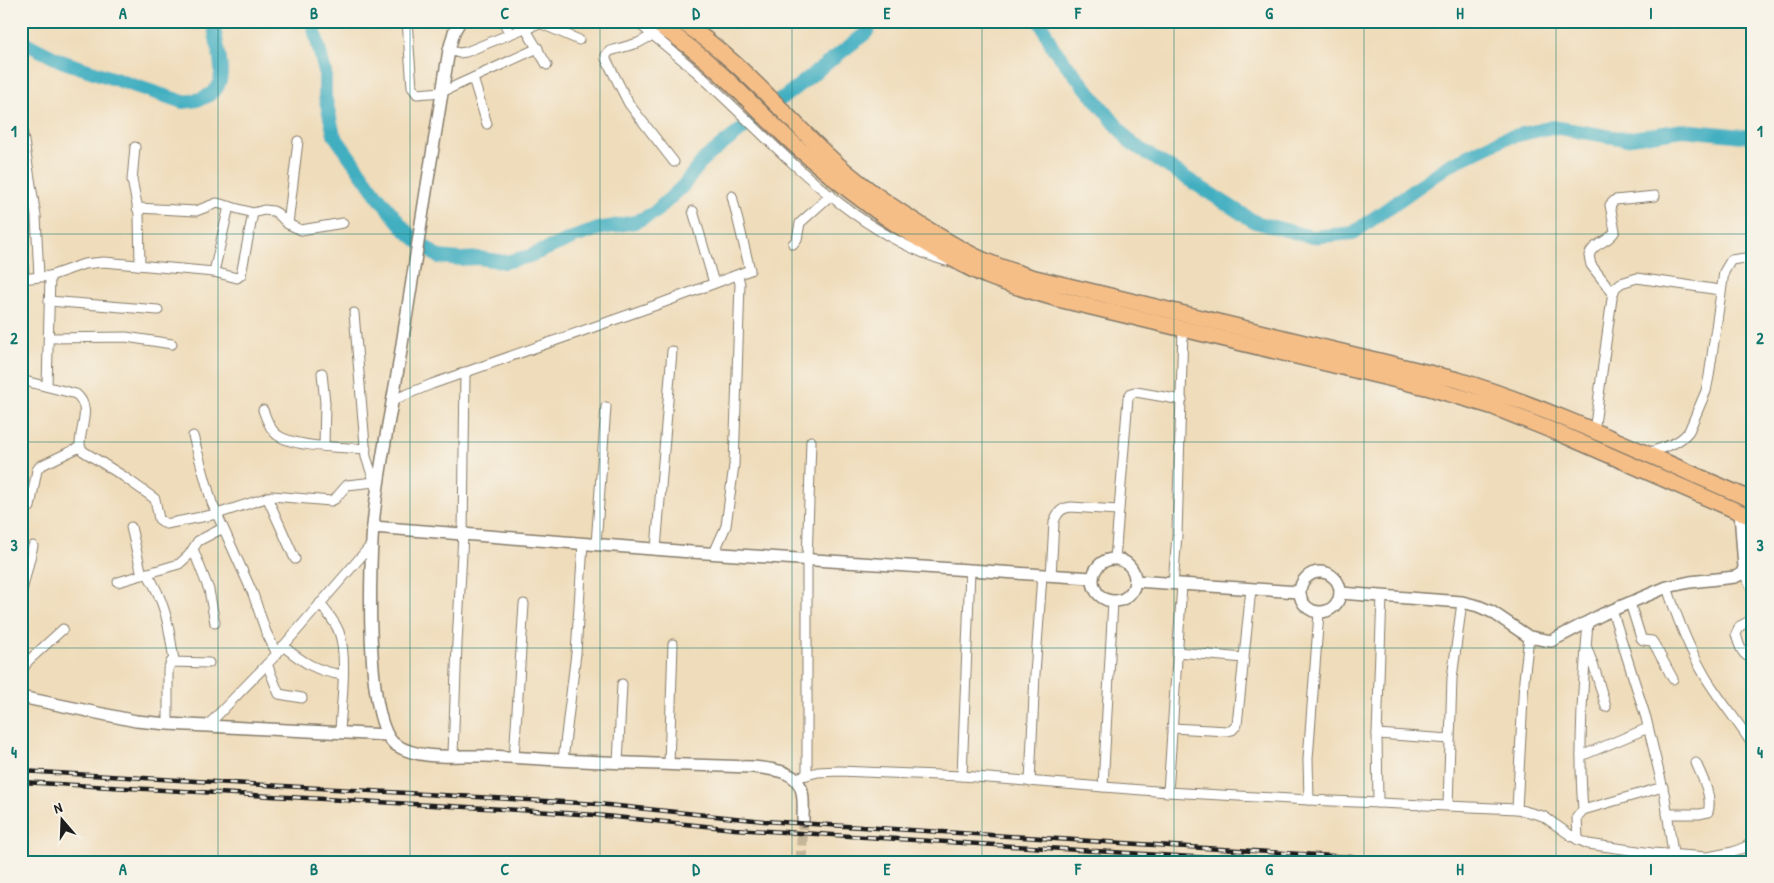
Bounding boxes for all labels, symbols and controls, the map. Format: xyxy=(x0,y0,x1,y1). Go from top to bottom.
text: A xyxy=(119,2,127,24)
text: B xyxy=(310,2,318,24)
text: C xyxy=(501,2,510,24)
text: D xyxy=(692,2,700,24)
text: E xyxy=(883,2,891,24)
text: F xyxy=(1074,2,1082,24)
text: G xyxy=(1265,2,1273,24)
text: H xyxy=(1456,2,1464,24)
text: I xyxy=(1649,2,1653,24)
text: 1 xyxy=(11,120,17,142)
text: 1 xyxy=(1757,120,1763,142)
text: 2 xyxy=(10,327,18,349)
text: 2 xyxy=(1756,327,1764,349)
text: 3 xyxy=(10,534,18,556)
text: 3 xyxy=(1756,534,1764,556)
text: 4 xyxy=(11,741,17,763)
text: 4 xyxy=(1757,741,1763,763)
north arrow xyxy=(38,796,88,846)
text: N xyxy=(51,797,65,817)
text: A xyxy=(119,858,127,880)
text: B xyxy=(310,858,318,880)
text: C xyxy=(501,858,510,880)
text: D xyxy=(692,858,700,880)
text: E xyxy=(883,858,891,880)
text: F xyxy=(1074,858,1082,880)
text: G xyxy=(1265,858,1273,880)
text: H xyxy=(1456,858,1464,880)
text: I xyxy=(1649,858,1653,880)

